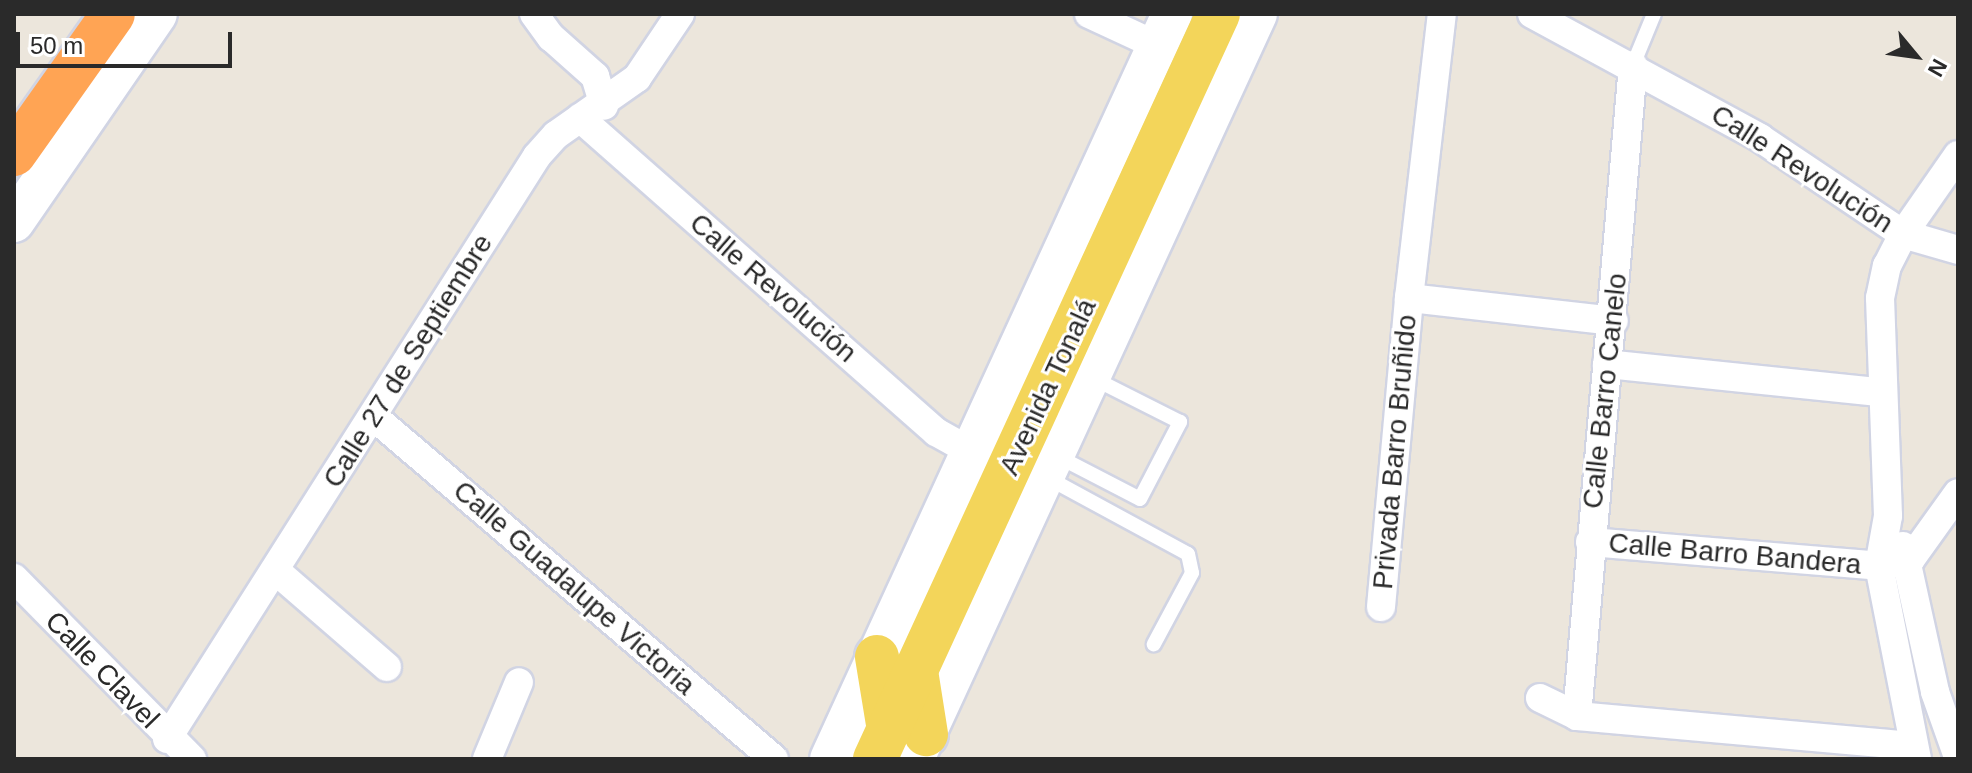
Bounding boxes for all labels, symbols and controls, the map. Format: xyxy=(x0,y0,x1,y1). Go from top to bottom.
scale bar xyxy=(20,16,236,66)
north arrow xyxy=(1876,16,1956,96)
text: 50 m xyxy=(30,32,83,59)
text: N xyxy=(1923,55,1952,81)
street label: Calle Revolución xyxy=(1705,98,1899,240)
street label: Calle Revolución xyxy=(683,206,863,370)
street label: Calle 27 de Septiembre xyxy=(316,228,500,494)
street label: Calle Barro Canelo xyxy=(1576,272,1634,510)
street label: Avenida Tonalá xyxy=(992,293,1104,481)
street label: Privada Barro Bruñido xyxy=(1366,313,1424,591)
street label: Calle Guadalupe Victoria xyxy=(446,474,702,702)
street label: Calle Barro Bandera xyxy=(1607,526,1863,582)
street label: Calle Clavel xyxy=(38,605,166,735)

